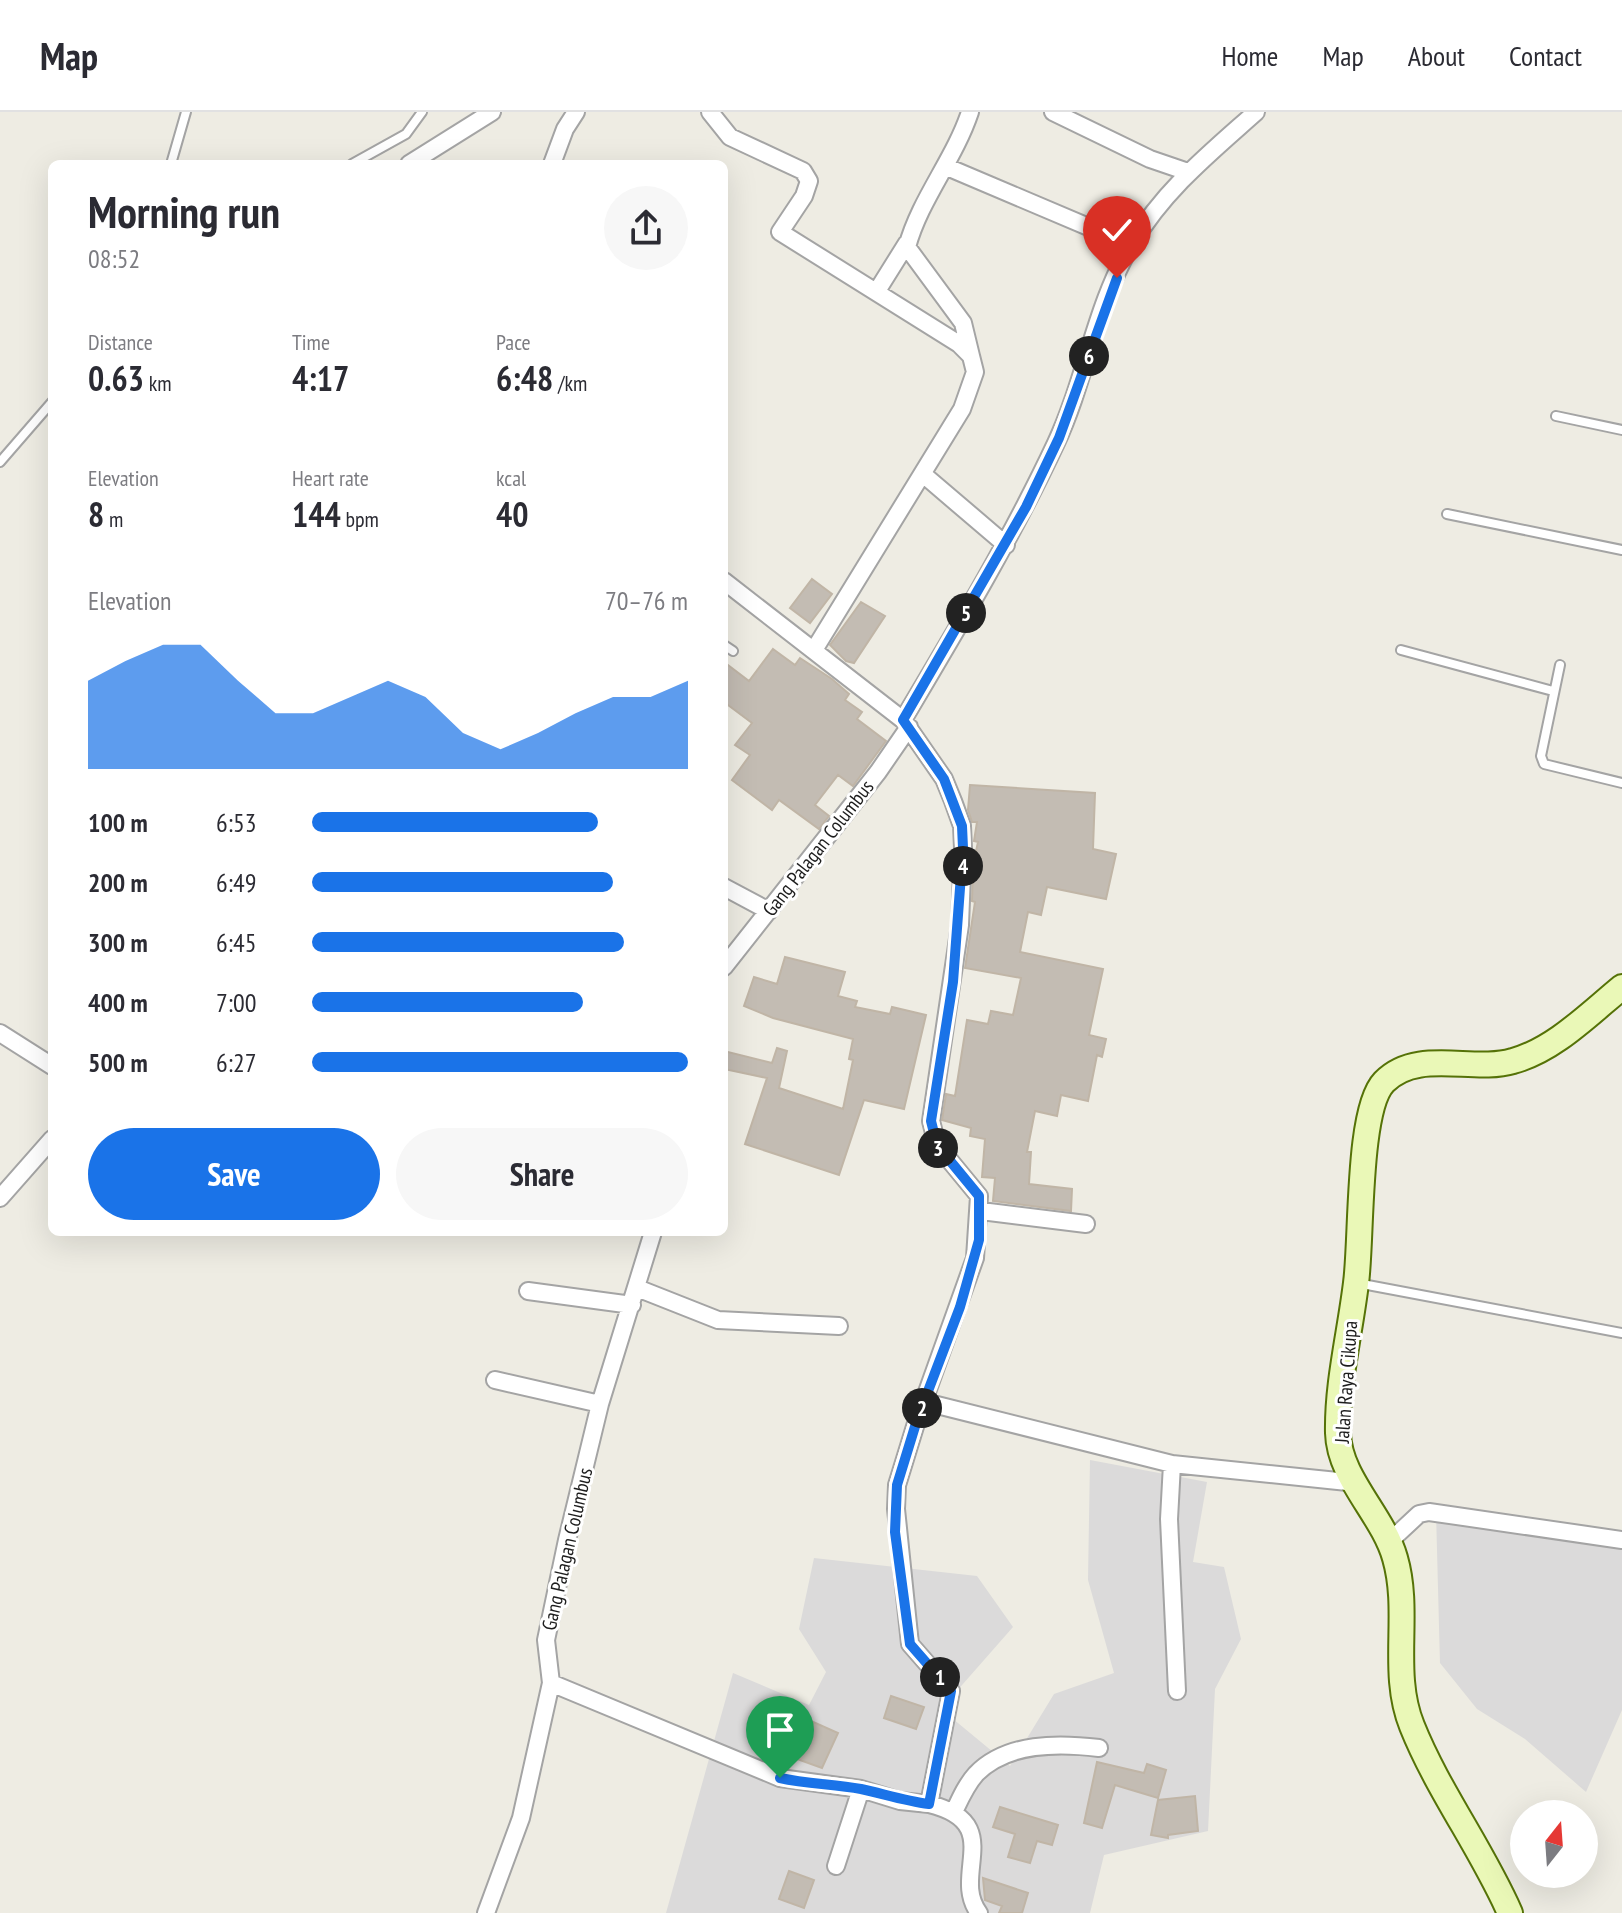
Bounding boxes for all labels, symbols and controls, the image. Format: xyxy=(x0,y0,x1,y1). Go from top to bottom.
text: Map xyxy=(40,31,98,80)
text: Home xyxy=(1222,37,1278,74)
text: Map xyxy=(1322,37,1364,74)
text: About xyxy=(1408,37,1465,74)
text: Contact xyxy=(1509,37,1582,74)
text: Morning run xyxy=(88,183,280,240)
button: share xyxy=(604,186,688,270)
pin xyxy=(1083,196,1151,278)
icon: check xyxy=(1095,208,1139,252)
text: 08:52 xyxy=(88,242,140,275)
text: Distance xyxy=(88,328,153,356)
text: Time xyxy=(292,328,330,356)
text: Pace xyxy=(496,328,531,356)
pin: 6 xyxy=(1069,336,1109,376)
text: 6 xyxy=(1084,342,1094,370)
text: 0.63 xyxy=(88,356,144,400)
text: 4:17 xyxy=(292,356,349,400)
text: 6:48 xyxy=(496,356,553,400)
text: km xyxy=(144,369,172,397)
text: /km xyxy=(553,369,587,397)
text: Elevation xyxy=(88,464,159,492)
text: Heart rate xyxy=(292,464,369,492)
text: kcal xyxy=(496,464,526,492)
text: 8 xyxy=(88,492,104,536)
text: 144 xyxy=(292,492,341,536)
text: 40 xyxy=(496,492,529,536)
text: m xyxy=(104,505,123,533)
text: bpm xyxy=(341,505,379,533)
text: Elevation xyxy=(88,584,171,617)
text: 70–76 m xyxy=(605,584,688,617)
pin: 5 xyxy=(946,593,986,633)
text: 5 xyxy=(961,599,971,627)
street label: Gang Palagan Columbus xyxy=(757,774,879,921)
text: 100 m xyxy=(88,806,148,839)
text: 6:53 xyxy=(216,806,256,839)
pin: 4 xyxy=(943,846,983,886)
text: 4 xyxy=(958,852,968,880)
text: 200 m xyxy=(88,866,148,899)
text: 6:49 xyxy=(216,866,256,899)
text: 300 m xyxy=(88,926,148,959)
text: 6:45 xyxy=(216,926,256,959)
text: 400 m xyxy=(88,986,148,1019)
text: 7:00 xyxy=(216,986,256,1019)
text: 500 m xyxy=(88,1046,148,1079)
text: 6:27 xyxy=(216,1046,256,1079)
button: Save xyxy=(88,1128,380,1220)
button: Share xyxy=(396,1128,688,1220)
pin: 3 xyxy=(918,1128,958,1168)
text: 3 xyxy=(933,1134,943,1162)
street label: Jalan Raya Cikupa xyxy=(1329,1320,1363,1445)
pin: 2 xyxy=(902,1388,942,1428)
text: 2 xyxy=(917,1394,927,1422)
street label: Gang Palagan Columbus xyxy=(536,1465,598,1633)
pin: 1 xyxy=(920,1657,960,1697)
text: 1 xyxy=(935,1663,945,1691)
pin xyxy=(746,1696,814,1778)
icon: arrive xyxy=(758,1708,802,1752)
north arrow xyxy=(1510,1800,1598,1888)
map controls xyxy=(1510,1800,1598,1888)

